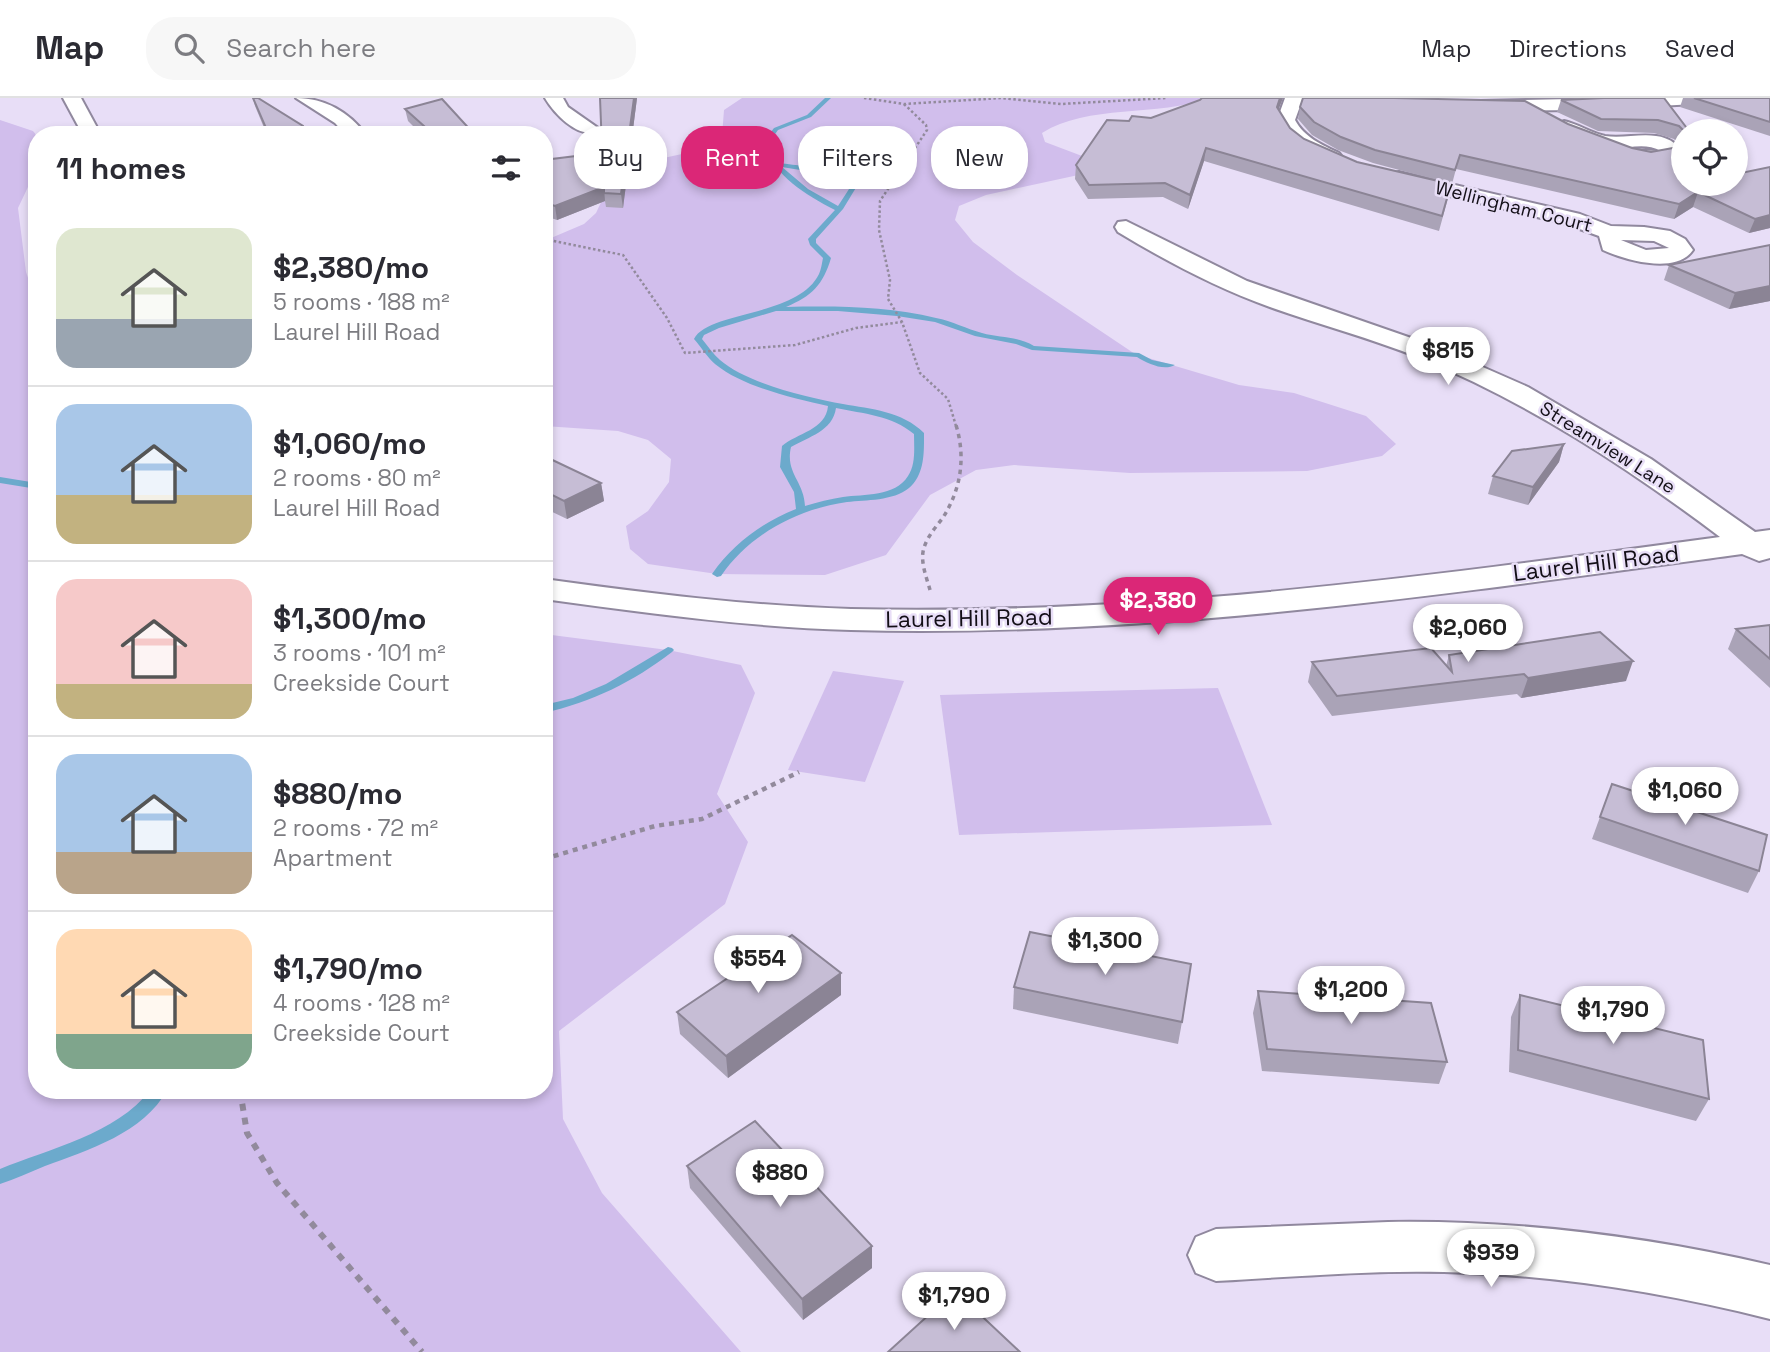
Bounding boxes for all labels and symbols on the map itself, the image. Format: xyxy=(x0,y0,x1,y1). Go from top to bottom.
street label: Wellingham Court xyxy=(1433,175,1595,238)
pin: $815 xyxy=(1407,328,1489,387)
street label: Streamview Lane xyxy=(1535,396,1680,499)
street label: Laurel Hill Road xyxy=(1511,538,1681,588)
pin: $2,380 xyxy=(1101,578,1215,637)
street label: Laurel Hill Road xyxy=(885,602,1053,634)
pin: $2,060 xyxy=(1411,604,1525,664)
pin: $1,060 xyxy=(1628,768,1742,827)
pin: $1,300 xyxy=(1048,918,1162,977)
pin: $554 xyxy=(717,936,799,995)
pin: $1,200 xyxy=(1294,967,1408,1026)
pin: $1,790 xyxy=(1556,986,1670,1046)
pin: $880 xyxy=(739,1150,821,1209)
pin: $939 xyxy=(1450,1230,1532,1289)
pin: $1,790 xyxy=(897,1272,1011,1332)

